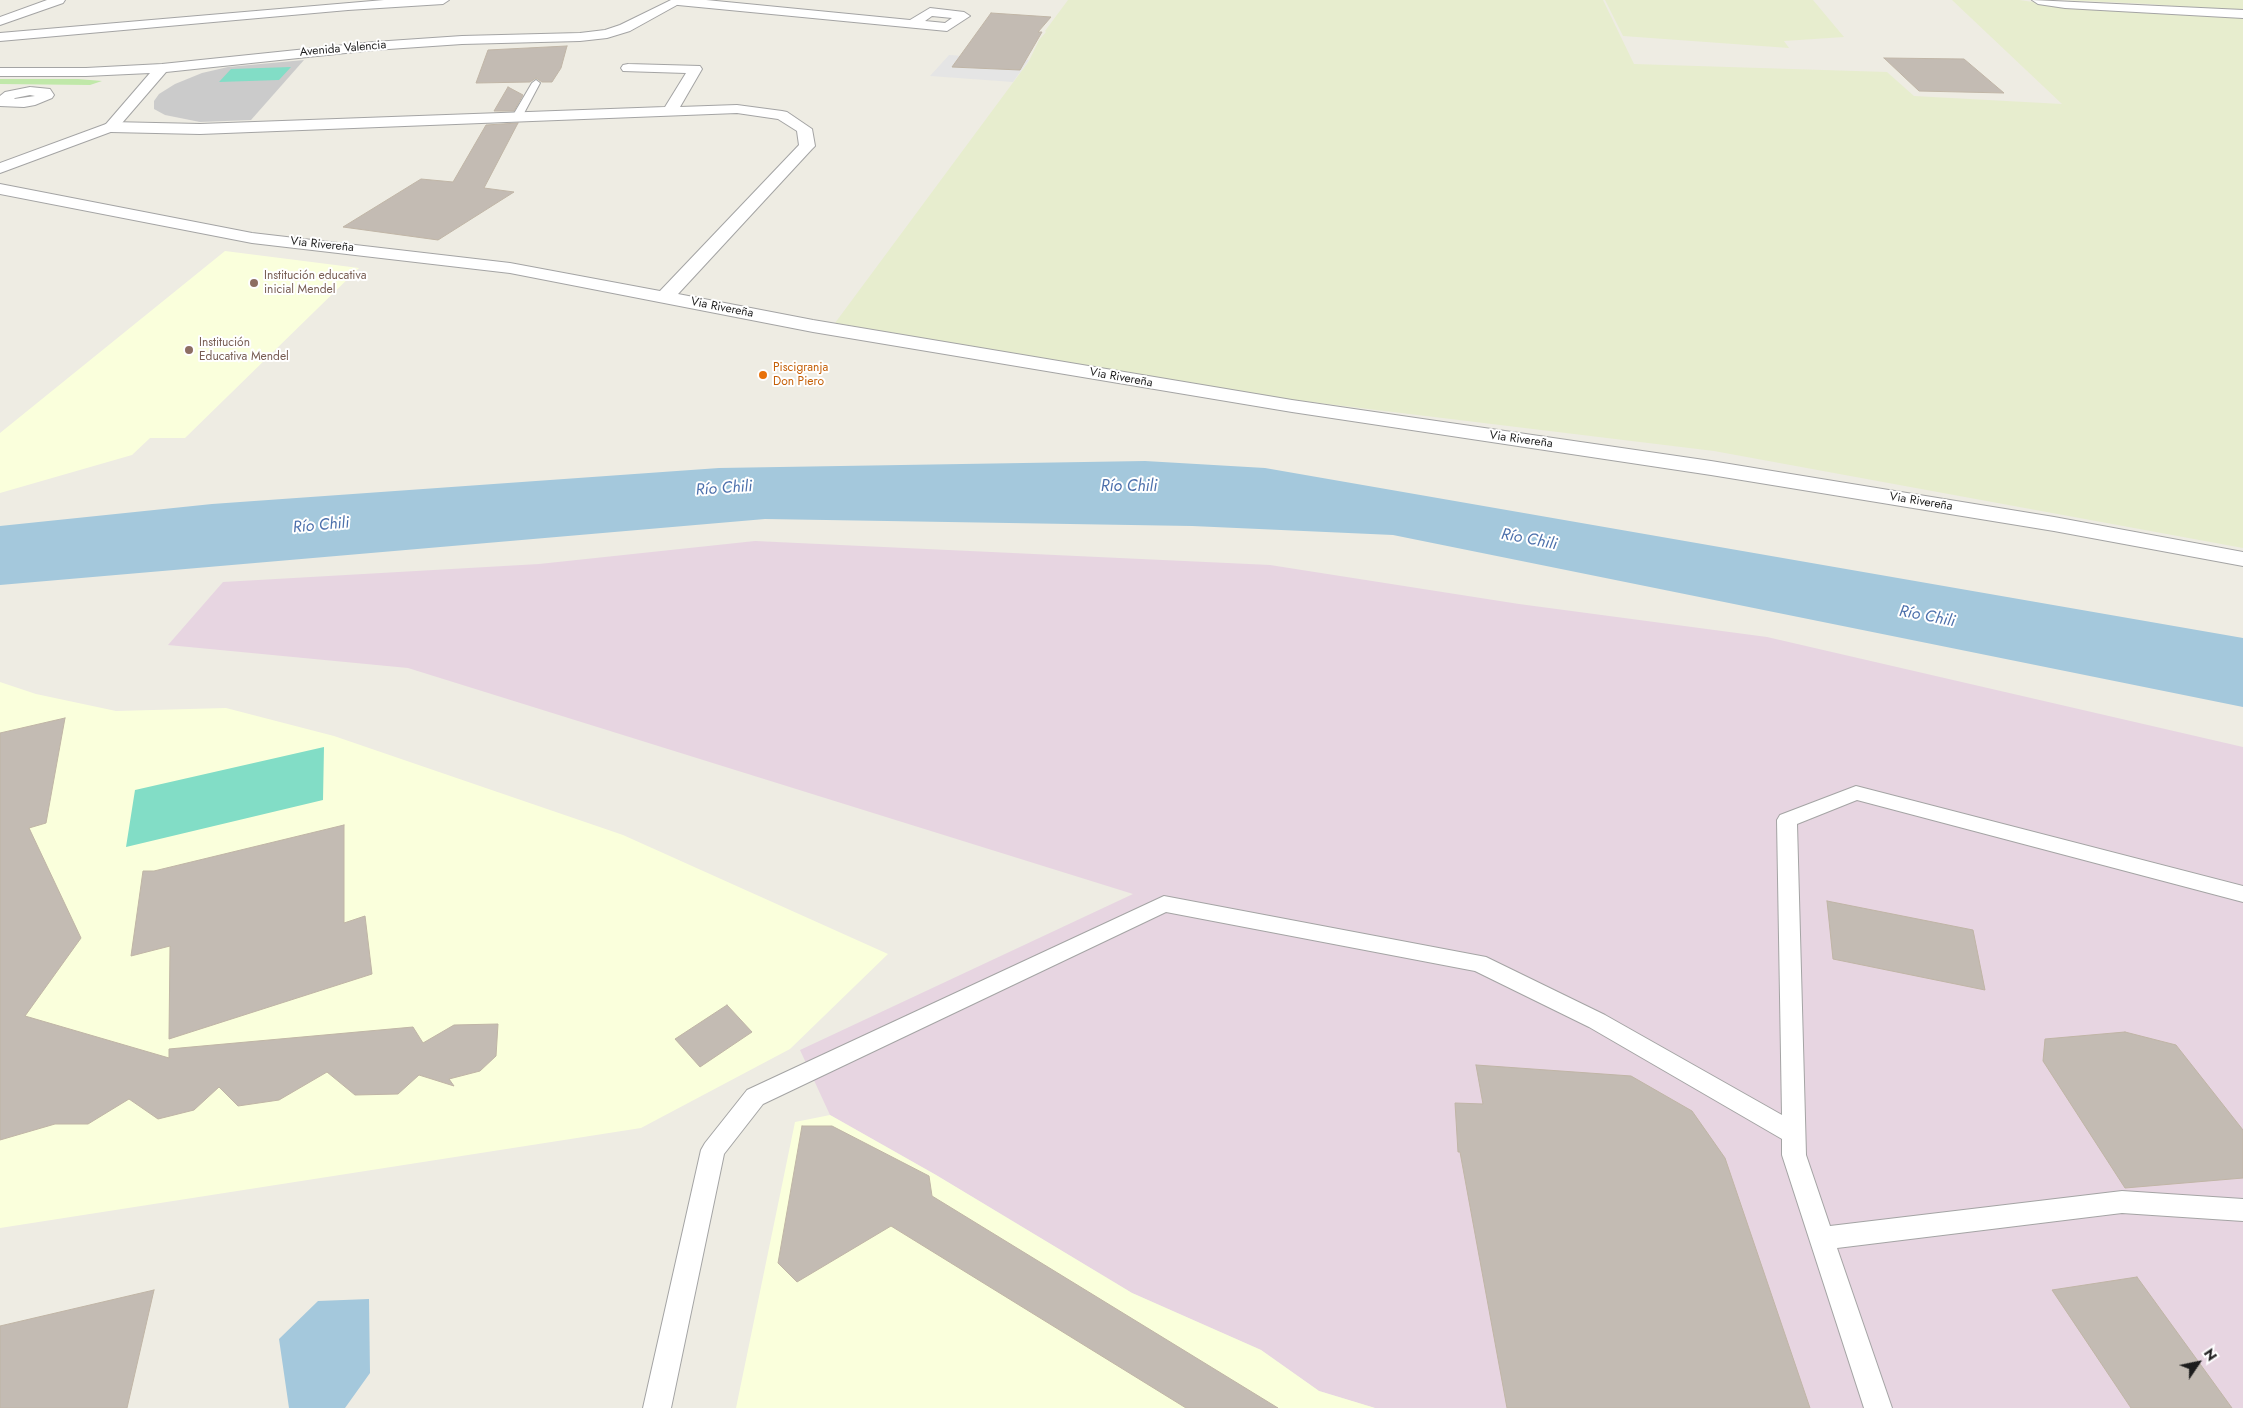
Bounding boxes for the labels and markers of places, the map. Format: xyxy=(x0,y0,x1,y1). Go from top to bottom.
place label: Institución educativa inicial Mendel xyxy=(264,269,366,297)
marker: Institución educativa inicial Mendel xyxy=(248,277,260,289)
place label: Institución Educativa Mendel xyxy=(199,336,289,364)
marker: Institución Educativa Mendel xyxy=(183,344,195,356)
place label: Piscigranja Don Piero xyxy=(773,361,828,389)
marker: Piscigranja Don Piero xyxy=(757,369,769,381)

